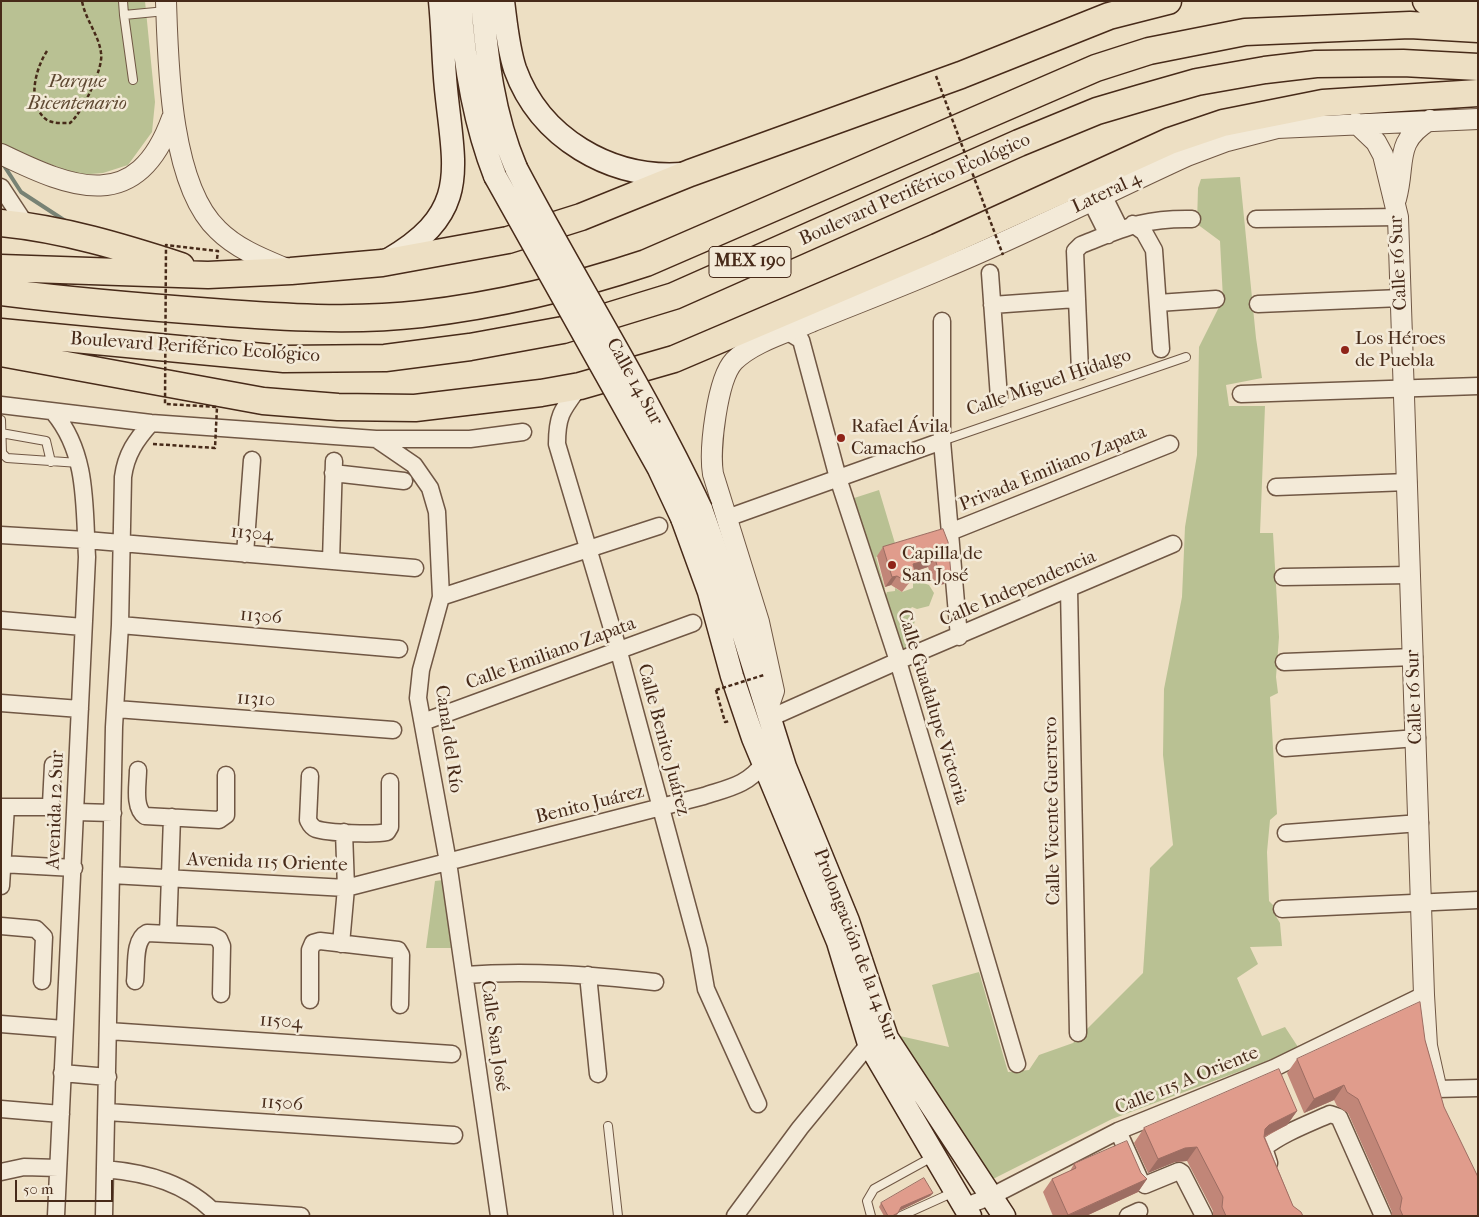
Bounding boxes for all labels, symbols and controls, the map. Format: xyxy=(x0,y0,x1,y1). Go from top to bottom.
park label: Parque Bicentenario xyxy=(27,71,127,115)
street label: Boulevard Periférico Ecológico xyxy=(796,129,1034,251)
street label: Lateral 4 xyxy=(1069,167,1145,219)
street label: Calle 16 Sur xyxy=(1385,215,1413,311)
road number: MEX 190 xyxy=(709,246,791,278)
street label: Boulevard Periférico Ecológico xyxy=(69,328,321,368)
place label: Los Héroes de Puebla xyxy=(1355,328,1445,372)
street label: Calle 14 Sur xyxy=(601,334,667,430)
street label: Calle Miguel Hidalgo xyxy=(964,344,1134,422)
marker: Los Héroes de Puebla xyxy=(1339,344,1351,356)
place label: Rafael Ávila Camacho xyxy=(851,416,949,460)
street label: Privada Emiliano Zapata xyxy=(956,421,1150,517)
marker: Rafael Ávila Camacho xyxy=(835,432,847,444)
street label: 11304 xyxy=(230,521,274,547)
place label: Capilla de San José xyxy=(902,543,983,587)
street label: Calle Independencia xyxy=(936,546,1100,632)
marker: Capilla de San José xyxy=(886,559,898,571)
street label: 11306 xyxy=(239,604,283,630)
street label: Calle Guadalupe Victoria xyxy=(892,607,972,807)
street label: Calle Emiliano Zapata xyxy=(463,613,639,695)
street label: Calle 16 Sur xyxy=(1402,649,1428,745)
street label: Calle Benito Juárez xyxy=(632,662,694,818)
street label: Canal del Río xyxy=(429,684,467,794)
street label: 11310 xyxy=(236,687,276,713)
street label: Calle Vicente Guerrero xyxy=(1040,716,1066,906)
street label: Avenida 12 Sur xyxy=(43,750,69,870)
street label: Benito Juárez xyxy=(533,781,647,829)
street label: Prolongación de la 14 Sur xyxy=(808,845,902,1045)
street label: Avenida 115 Oriente xyxy=(186,849,348,877)
street label: Calle San José xyxy=(475,979,513,1093)
street label: 11504 xyxy=(259,1009,303,1035)
street label: Calle 115 A Oriente xyxy=(1112,1042,1262,1120)
street label: 11506 xyxy=(260,1091,304,1117)
scale bar xyxy=(18,1170,115,1202)
text: 50 m xyxy=(23,1180,53,1198)

